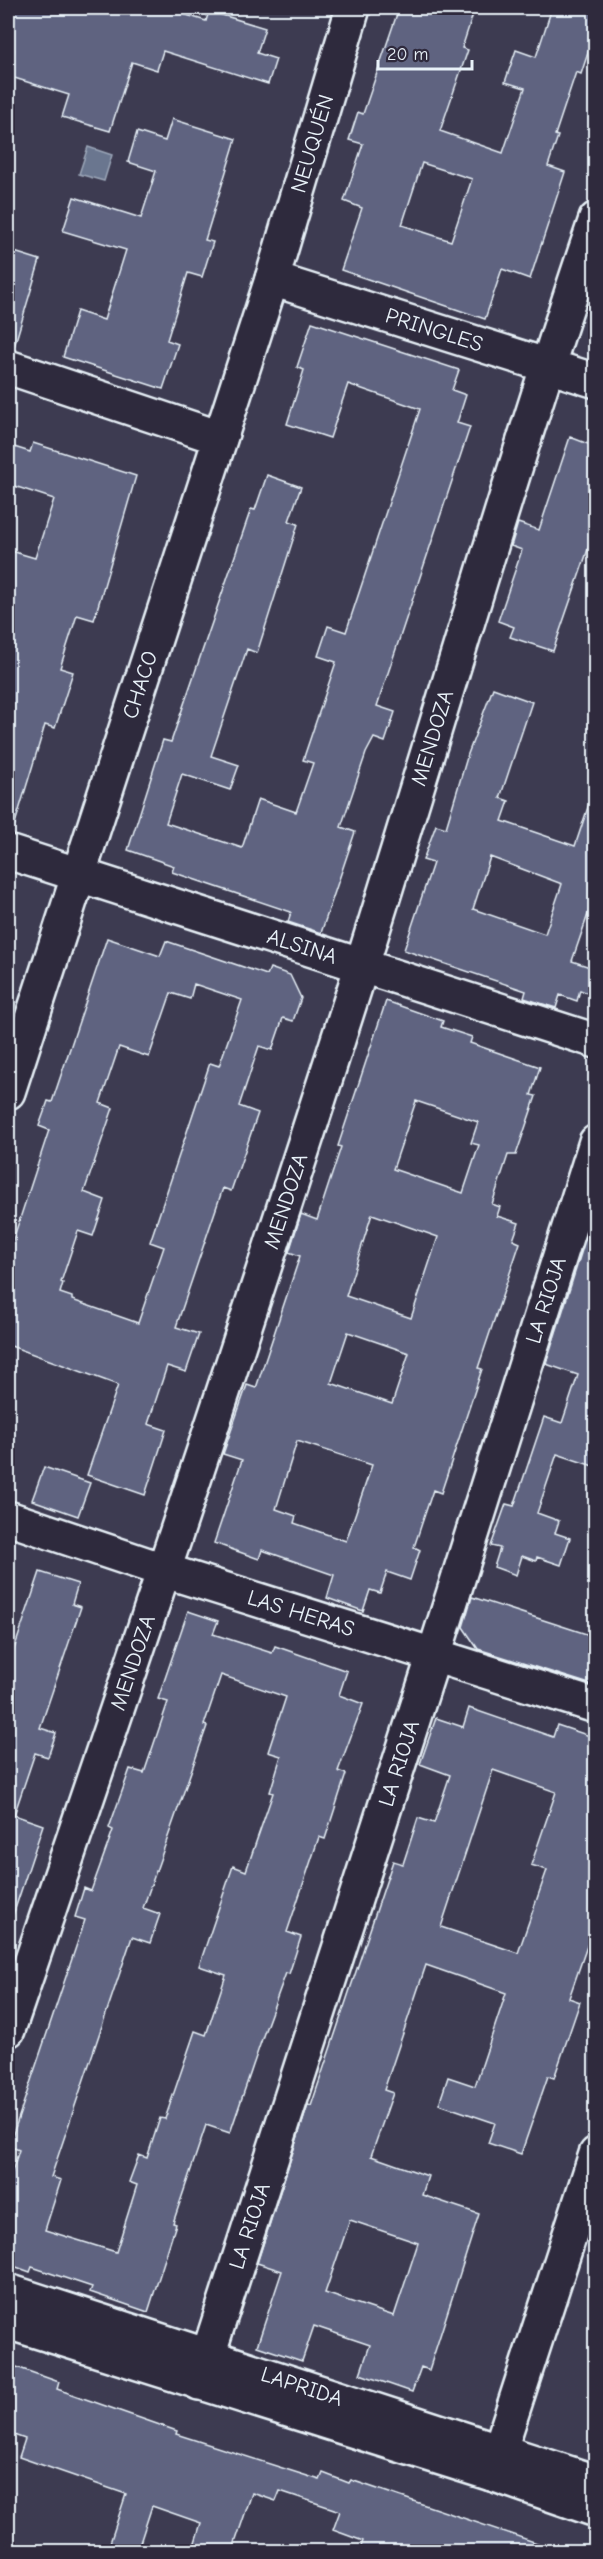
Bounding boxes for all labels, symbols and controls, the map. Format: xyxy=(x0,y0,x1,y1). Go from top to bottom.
scale bar xyxy=(378,33,472,71)
text: 20 m xyxy=(387,44,428,65)
street label: NEUQUÉN xyxy=(285,91,339,196)
street label: PRINGLES xyxy=(382,303,486,358)
street label: CHACO xyxy=(117,648,163,722)
street label: MENDOZA xyxy=(405,687,459,789)
street label: ALSINA xyxy=(264,923,341,970)
street label: MENDOZA xyxy=(258,1150,314,1252)
street label: LA RIOJA xyxy=(520,1254,572,1347)
street label: LAS HERAS xyxy=(244,1584,358,1642)
street label: MENDOZA xyxy=(105,1611,161,1714)
street label: LA RIOJA xyxy=(373,1717,425,1810)
street label: LA RIOJA xyxy=(224,2179,276,2272)
street label: LAPRIDA xyxy=(258,2361,346,2412)

